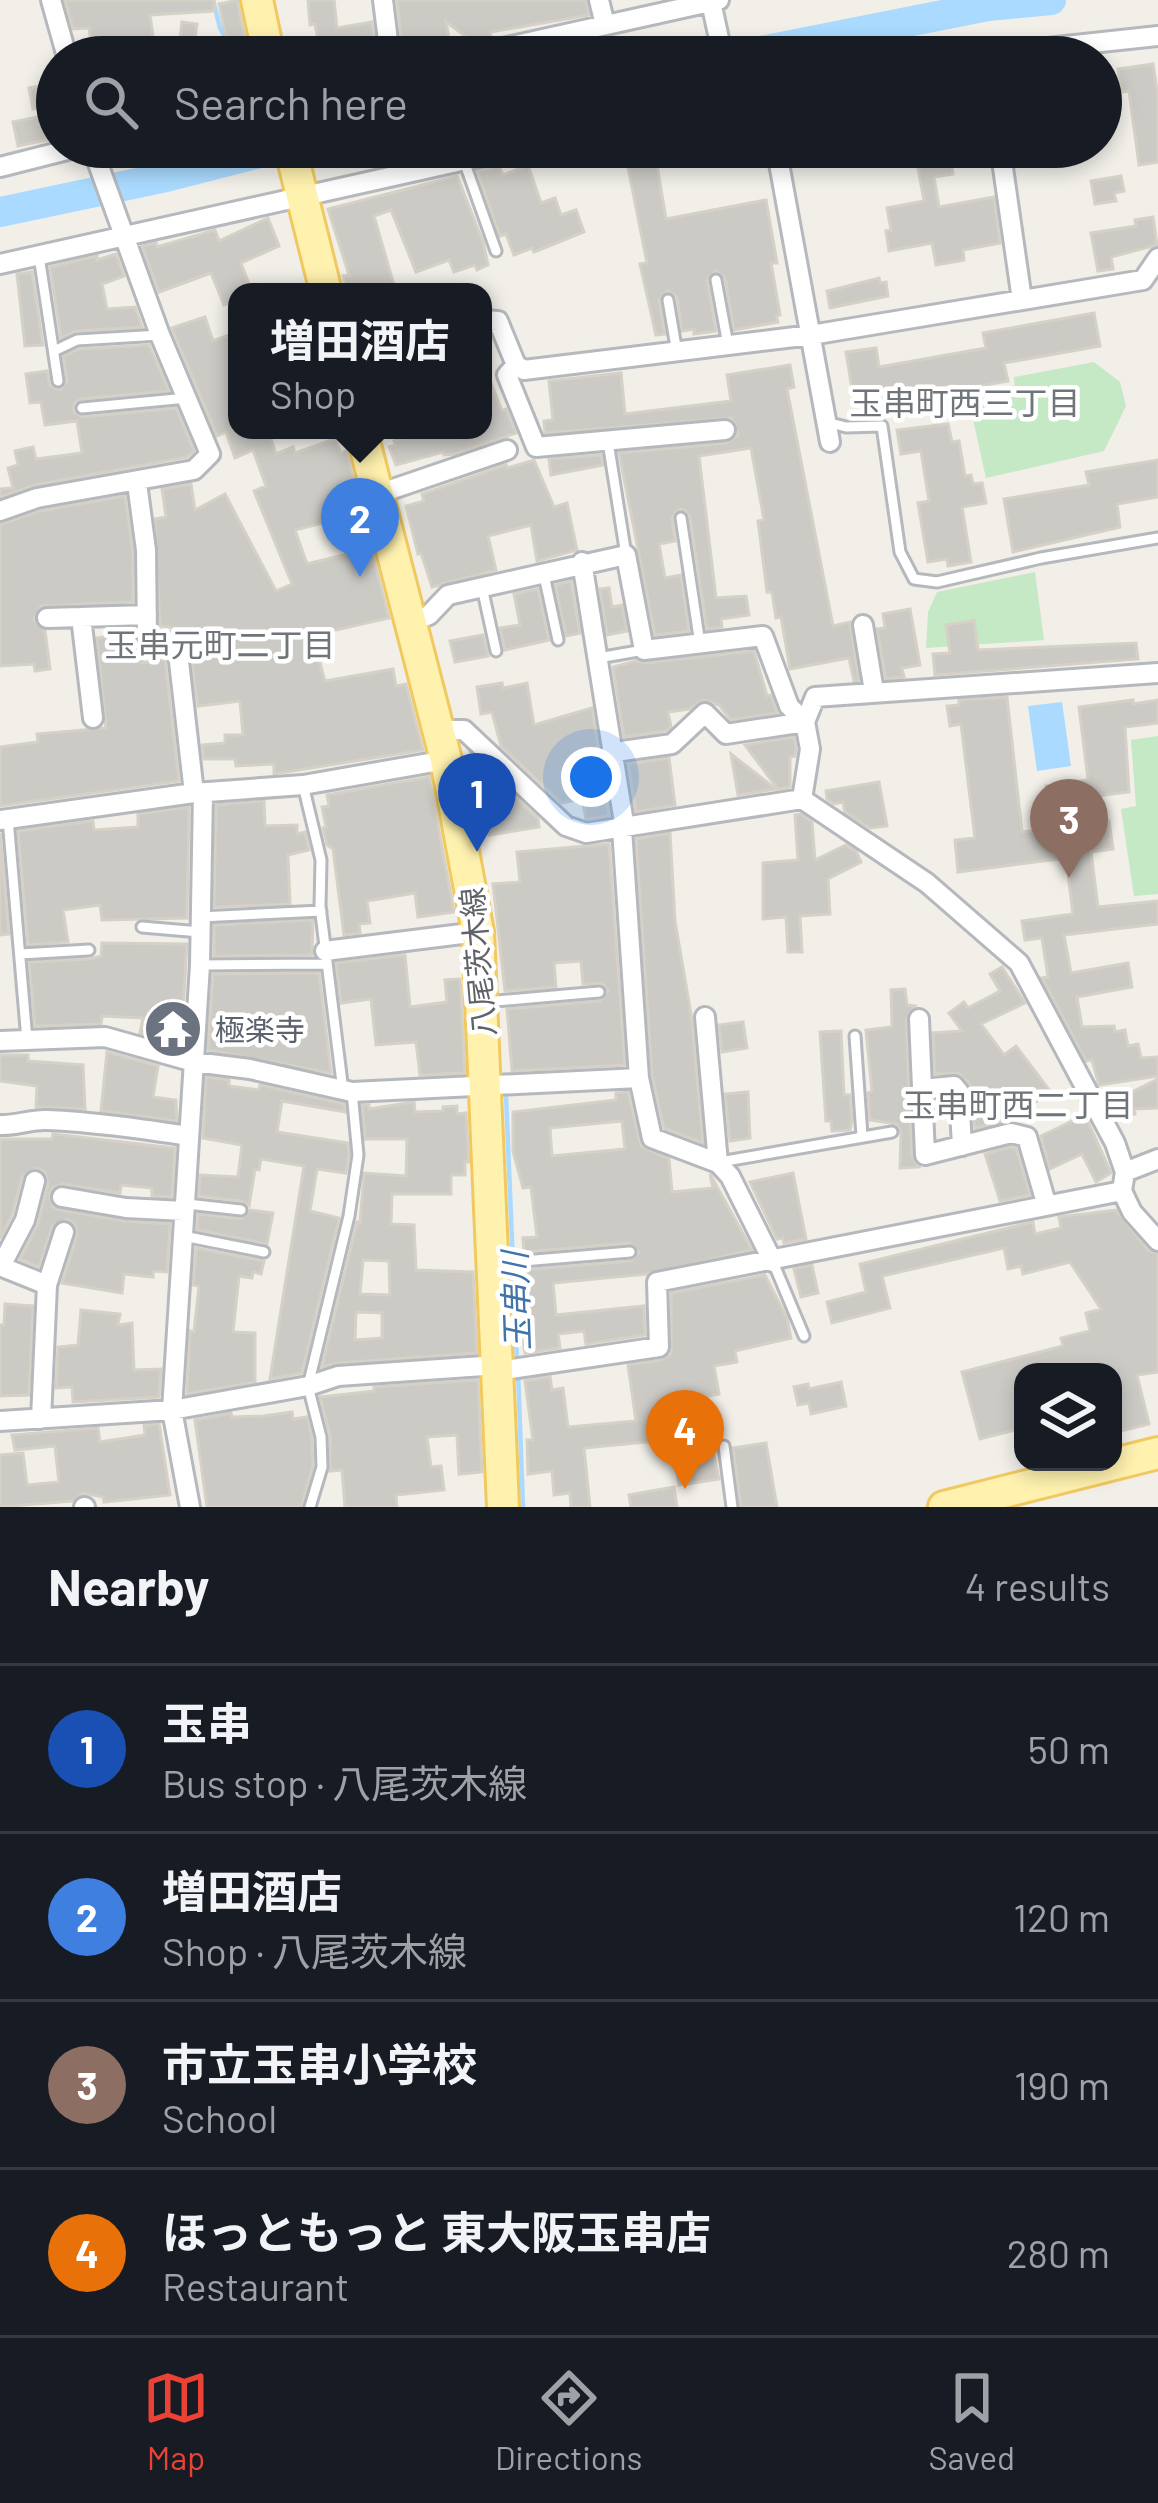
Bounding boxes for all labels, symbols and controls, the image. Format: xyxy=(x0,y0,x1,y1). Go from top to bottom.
search box xyxy=(36,36,1122,168)
icon: search xyxy=(78,69,144,135)
text: Search here xyxy=(174,75,408,129)
popup xyxy=(228,283,492,439)
text: 増田酒店 xyxy=(270,312,450,366)
text: Shop xyxy=(270,370,356,417)
district label: 玉串町西三丁目 xyxy=(850,382,1081,422)
pin: 2 xyxy=(321,478,399,577)
district label: 玉串元町二丁目 xyxy=(105,624,336,664)
your location xyxy=(561,747,621,807)
pin: 1 xyxy=(438,753,516,852)
pin: 3 xyxy=(1030,779,1108,878)
street label: 八尾茨木線 xyxy=(453,886,501,1038)
temple icon: 極楽寺 xyxy=(142,998,204,1060)
place label: 極楽寺 xyxy=(215,1011,305,1047)
district label: 玉串町西二丁目 xyxy=(903,1084,1134,1124)
water label: 玉串川 xyxy=(493,1248,537,1351)
map controls xyxy=(1014,1363,1122,1471)
button: layers xyxy=(1014,1363,1122,1471)
pin: 4 xyxy=(646,1390,724,1489)
text: Nearby xyxy=(48,1555,209,1616)
text: 4 results xyxy=(965,1562,1110,1609)
text: 玉串 xyxy=(162,1695,252,1749)
text: 1 xyxy=(80,1725,94,1772)
text: 50 m xyxy=(1028,1725,1110,1772)
text: Bus stop · 八尾茨木線 xyxy=(162,1759,527,1806)
text: 増田酒店 xyxy=(162,1863,342,1917)
text: 2 xyxy=(76,1893,98,1940)
text: 120 m xyxy=(1013,1893,1110,1940)
text: Shop · 八尾茨木線 xyxy=(162,1927,467,1974)
text: 市立玉串小学校 xyxy=(162,2036,477,2090)
text: 3 xyxy=(76,2061,98,2108)
text: 190 m xyxy=(1014,2061,1110,2108)
text: School xyxy=(162,2094,277,2141)
text: ほっともっと 東大阪玉串店 xyxy=(162,2204,711,2258)
text: 4 xyxy=(75,2229,99,2276)
text: 280 m xyxy=(1007,2229,1110,2276)
text: Restaurant xyxy=(162,2262,349,2309)
tab: Map xyxy=(143,2365,209,2477)
tab: Directions xyxy=(495,2365,642,2477)
tab: Saved xyxy=(928,2365,1015,2477)

